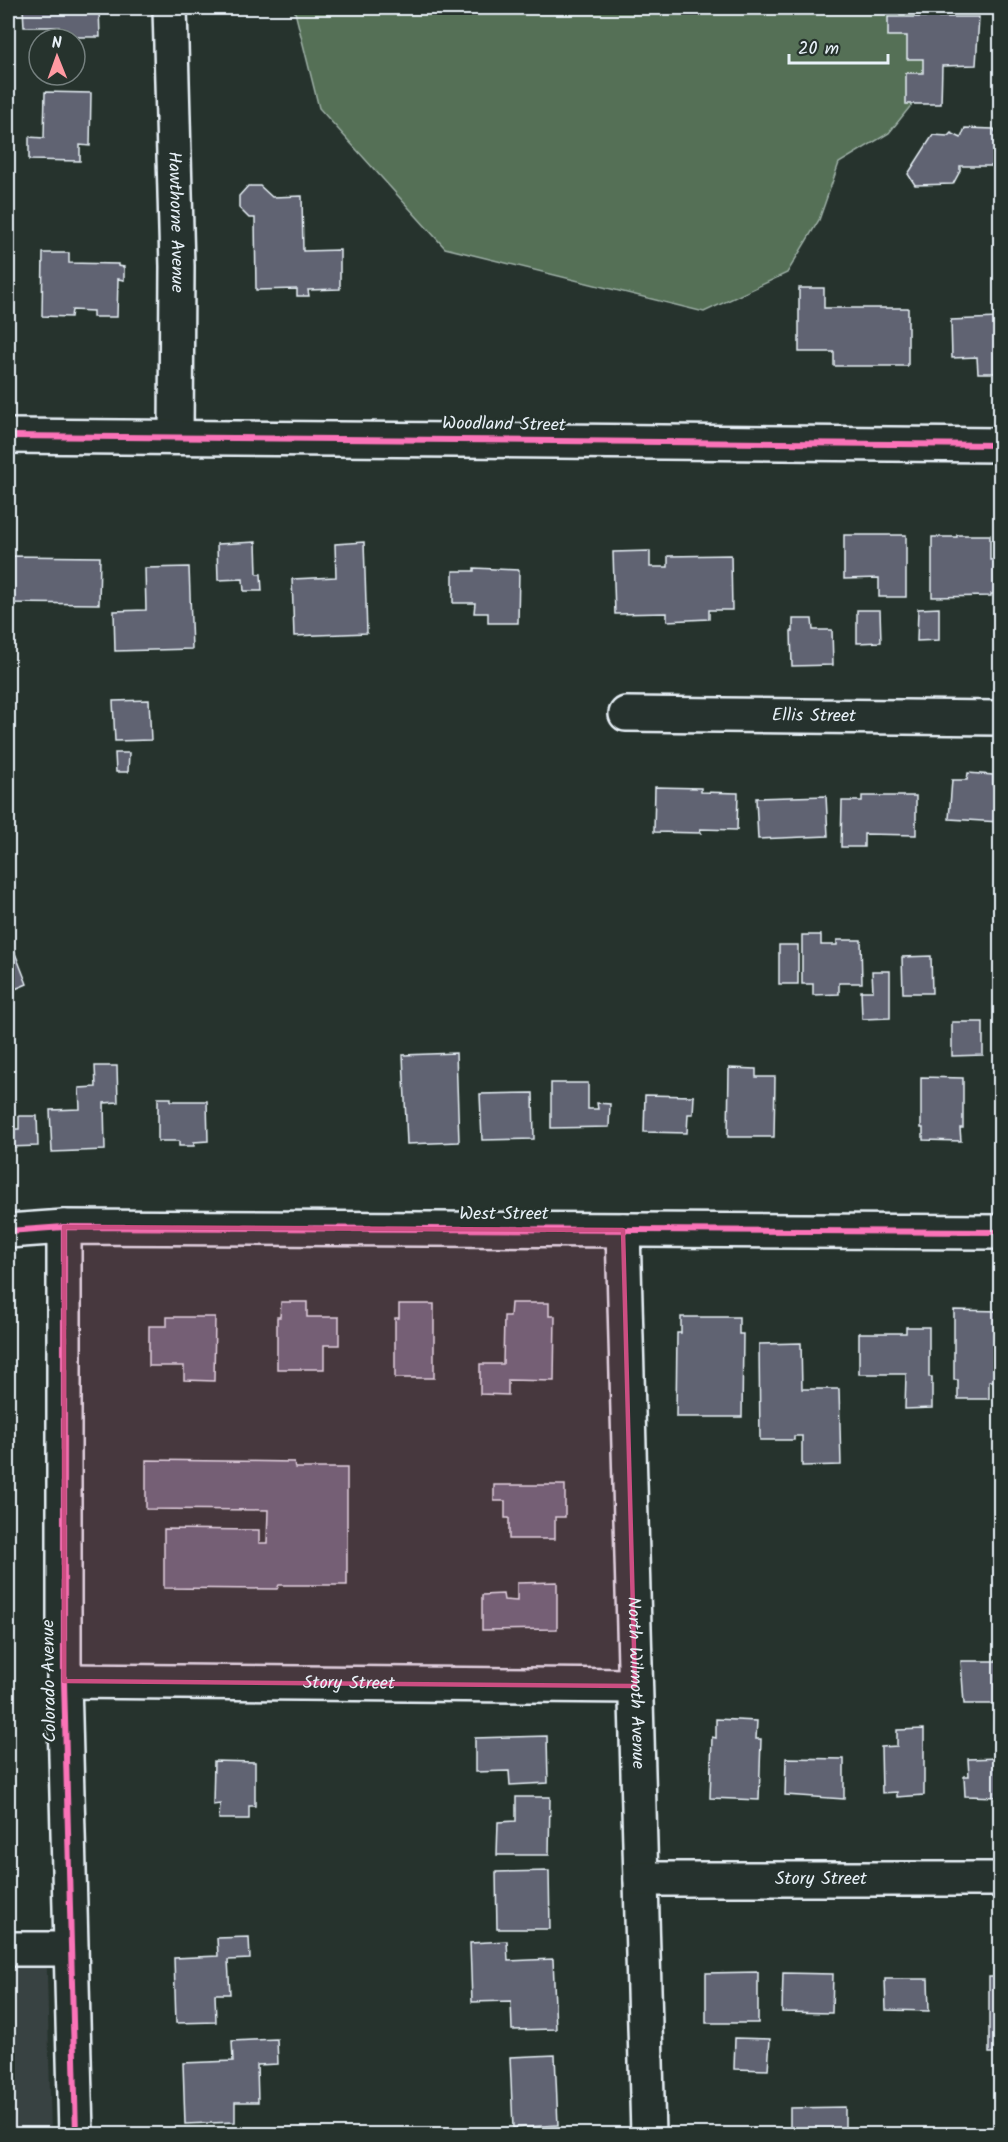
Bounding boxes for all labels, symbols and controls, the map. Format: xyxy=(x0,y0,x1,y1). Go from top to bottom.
north arrow xyxy=(27,27,87,87)
scale bar xyxy=(789,27,888,65)
text: N xyxy=(51,31,62,56)
text: 20 m xyxy=(798,35,839,64)
street label: Hawthorne Avenue xyxy=(159,151,192,293)
street label: Woodland Street xyxy=(442,409,567,441)
street label: Ellis Street xyxy=(772,701,857,731)
street label: West Street xyxy=(459,1200,550,1229)
street label: North Wilmoth Avenue xyxy=(619,1596,652,1769)
street label: Colorado Avenue xyxy=(34,1619,66,1743)
street label: Story Street xyxy=(303,1669,396,1698)
street label: Story Street xyxy=(775,1865,868,1894)

